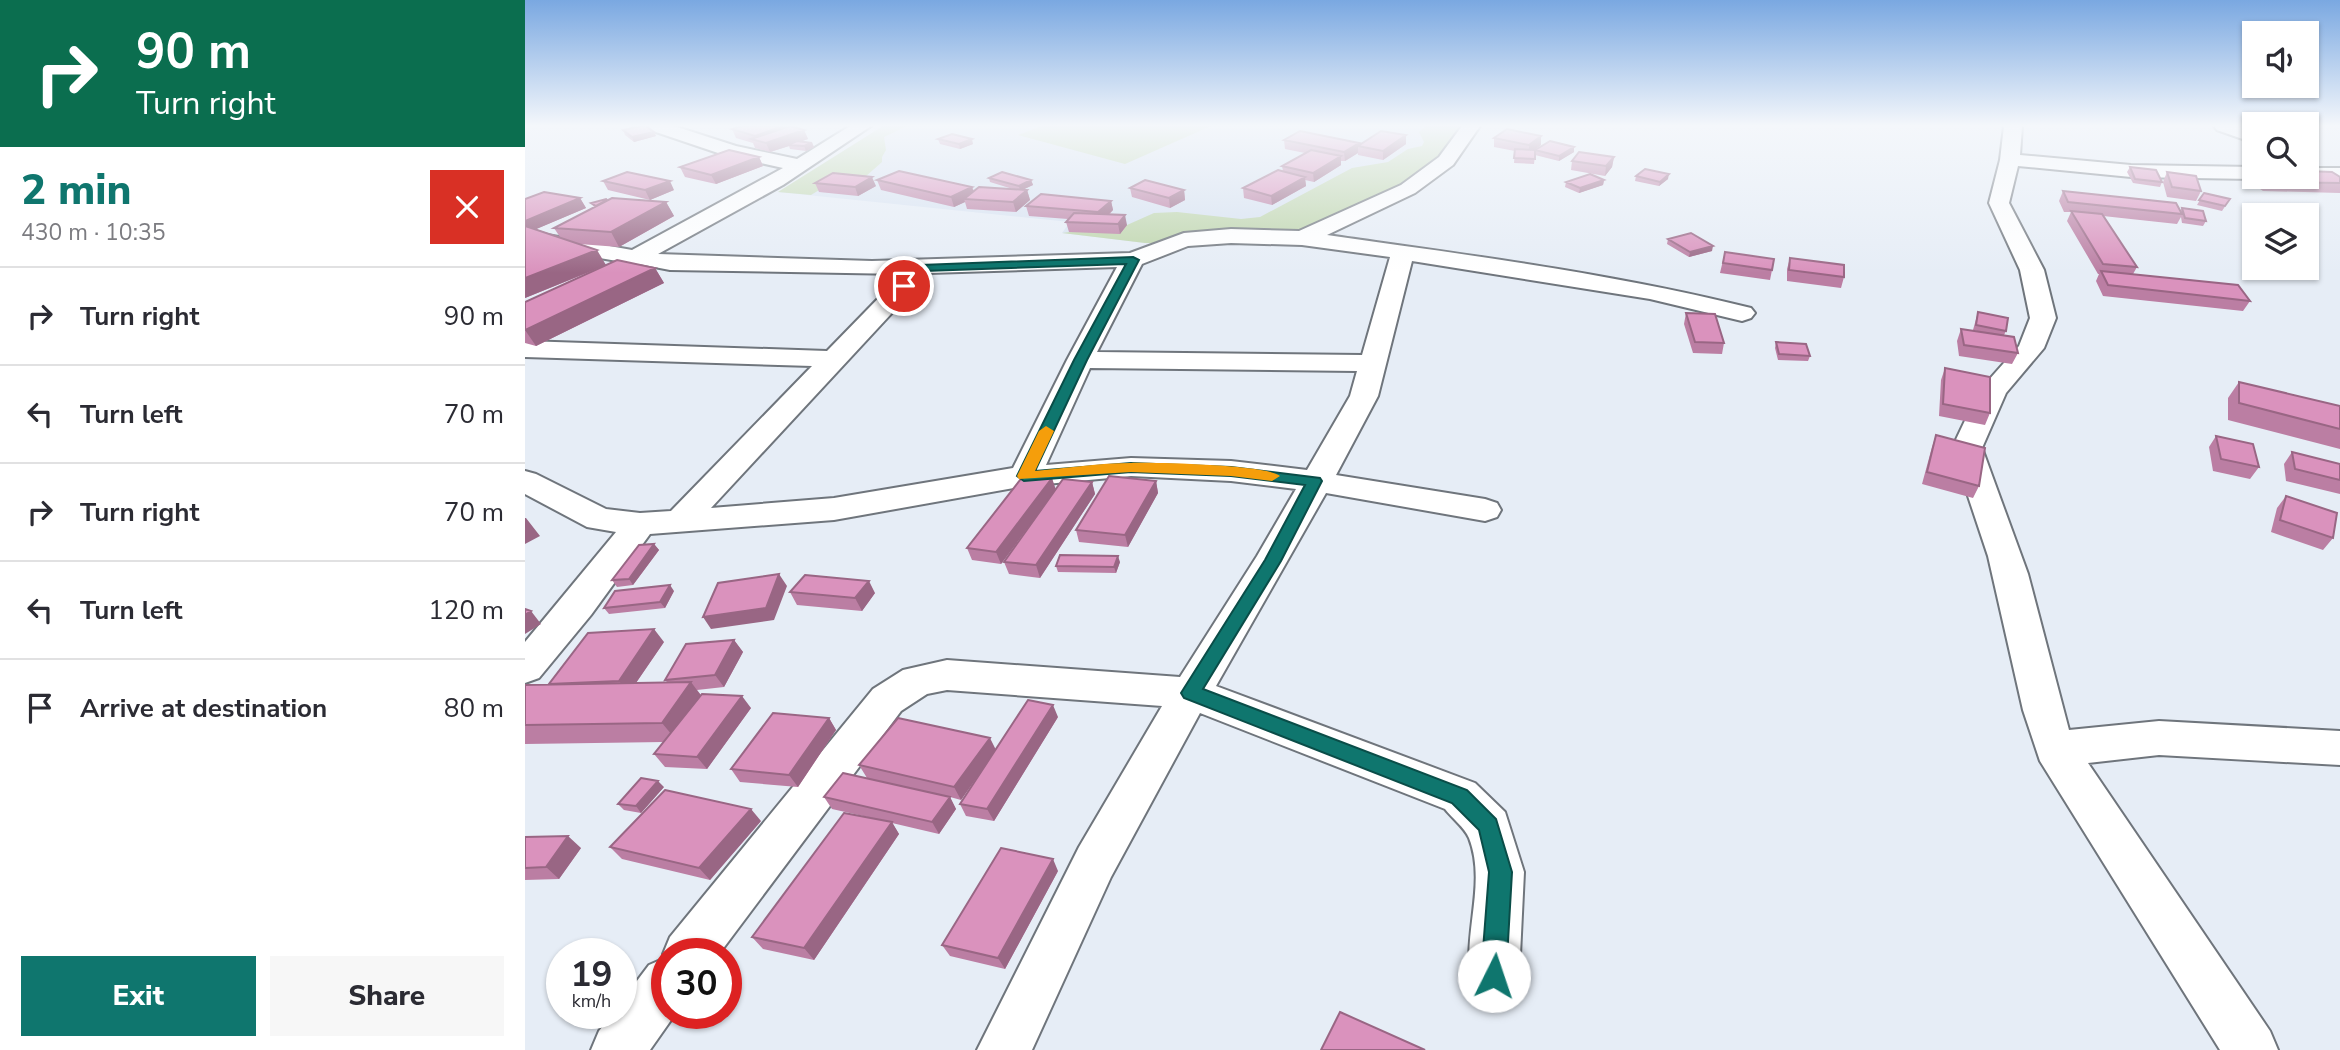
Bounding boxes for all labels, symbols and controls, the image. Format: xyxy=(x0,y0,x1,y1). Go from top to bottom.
text: 90 m xyxy=(136,18,251,85)
map controls xyxy=(2242,21,2319,280)
button: sound xyxy=(2242,21,2319,98)
icon: right xyxy=(21,28,112,119)
text: Turn right xyxy=(136,82,276,125)
button: search xyxy=(2242,112,2319,189)
text: 2 min xyxy=(21,162,131,219)
button: close xyxy=(430,170,504,244)
button: layers xyxy=(2242,203,2319,280)
text: 430 m · 10:35 xyxy=(21,217,166,248)
pin xyxy=(874,256,934,316)
icon: arrive xyxy=(885,267,923,305)
icon: right xyxy=(21,297,59,335)
text: Turn right xyxy=(80,299,199,334)
text: 90 m xyxy=(444,299,504,334)
icon: left xyxy=(21,395,59,433)
text: Turn left xyxy=(80,397,183,432)
text: 70 m xyxy=(444,397,504,432)
icon: right xyxy=(21,493,59,531)
text: Turn right xyxy=(80,495,199,530)
text: 70 m xyxy=(444,495,504,530)
icon: left xyxy=(21,591,59,629)
text: Turn left xyxy=(80,593,183,628)
text: 120 m xyxy=(428,593,504,628)
icon: arrive xyxy=(21,689,59,727)
text: Arrive at destination xyxy=(80,691,327,726)
text: 80 m xyxy=(444,691,504,726)
speed limit sign: 30 xyxy=(651,938,742,1029)
position arrow xyxy=(1457,939,1531,1013)
text: 19 xyxy=(570,951,613,998)
button: Exit xyxy=(21,956,256,1036)
button: Share xyxy=(270,956,504,1036)
text: km/h xyxy=(572,989,611,1013)

